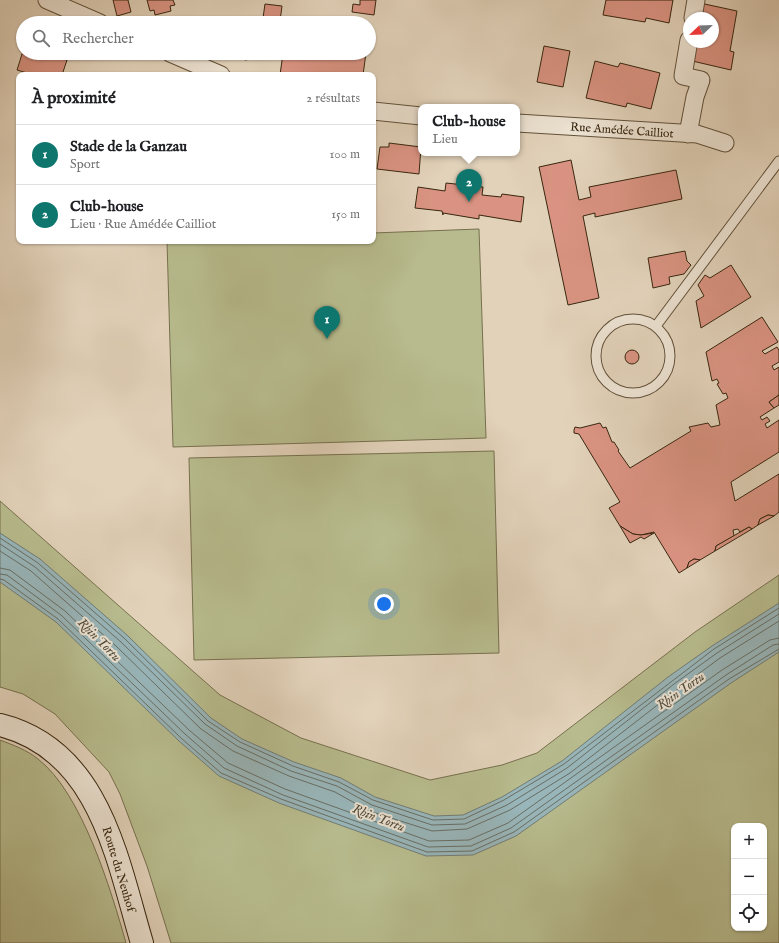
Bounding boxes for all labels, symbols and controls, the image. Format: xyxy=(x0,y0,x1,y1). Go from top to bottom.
north arrow xyxy=(683,12,719,48)
search box xyxy=(16,16,376,60)
icon: search xyxy=(30,27,52,49)
text: Rechercher xyxy=(62,29,134,48)
text: À proximité xyxy=(32,88,116,109)
text: 2 résultats xyxy=(306,90,360,107)
popup xyxy=(418,104,520,156)
text: Club-house xyxy=(432,112,506,131)
street label: Rue Amédée Cailliot xyxy=(570,119,674,142)
text: Lieu xyxy=(432,131,458,148)
text: Stade de la Ganzau xyxy=(70,137,187,156)
text: 1 xyxy=(43,146,47,163)
text: 100 m xyxy=(330,146,360,163)
text: Sport xyxy=(70,156,100,173)
pin: 2 xyxy=(456,169,482,202)
text: Club-house xyxy=(70,197,143,216)
text: 2 xyxy=(42,206,48,223)
text: 150 m xyxy=(331,206,360,223)
text: Lieu · Rue Amédée Cailliot xyxy=(70,216,216,233)
pin: 1 xyxy=(314,306,340,339)
your location xyxy=(374,594,394,614)
water label: Rhin Tortu xyxy=(74,615,124,665)
water label: Rhin Tortu xyxy=(654,669,708,714)
water label: Rhin Tortu xyxy=(350,801,407,836)
map controls xyxy=(731,823,767,931)
button: + xyxy=(731,823,767,859)
street label: Route du Neuhof xyxy=(98,825,139,916)
button: − xyxy=(731,859,767,895)
button: locate xyxy=(731,895,767,931)

